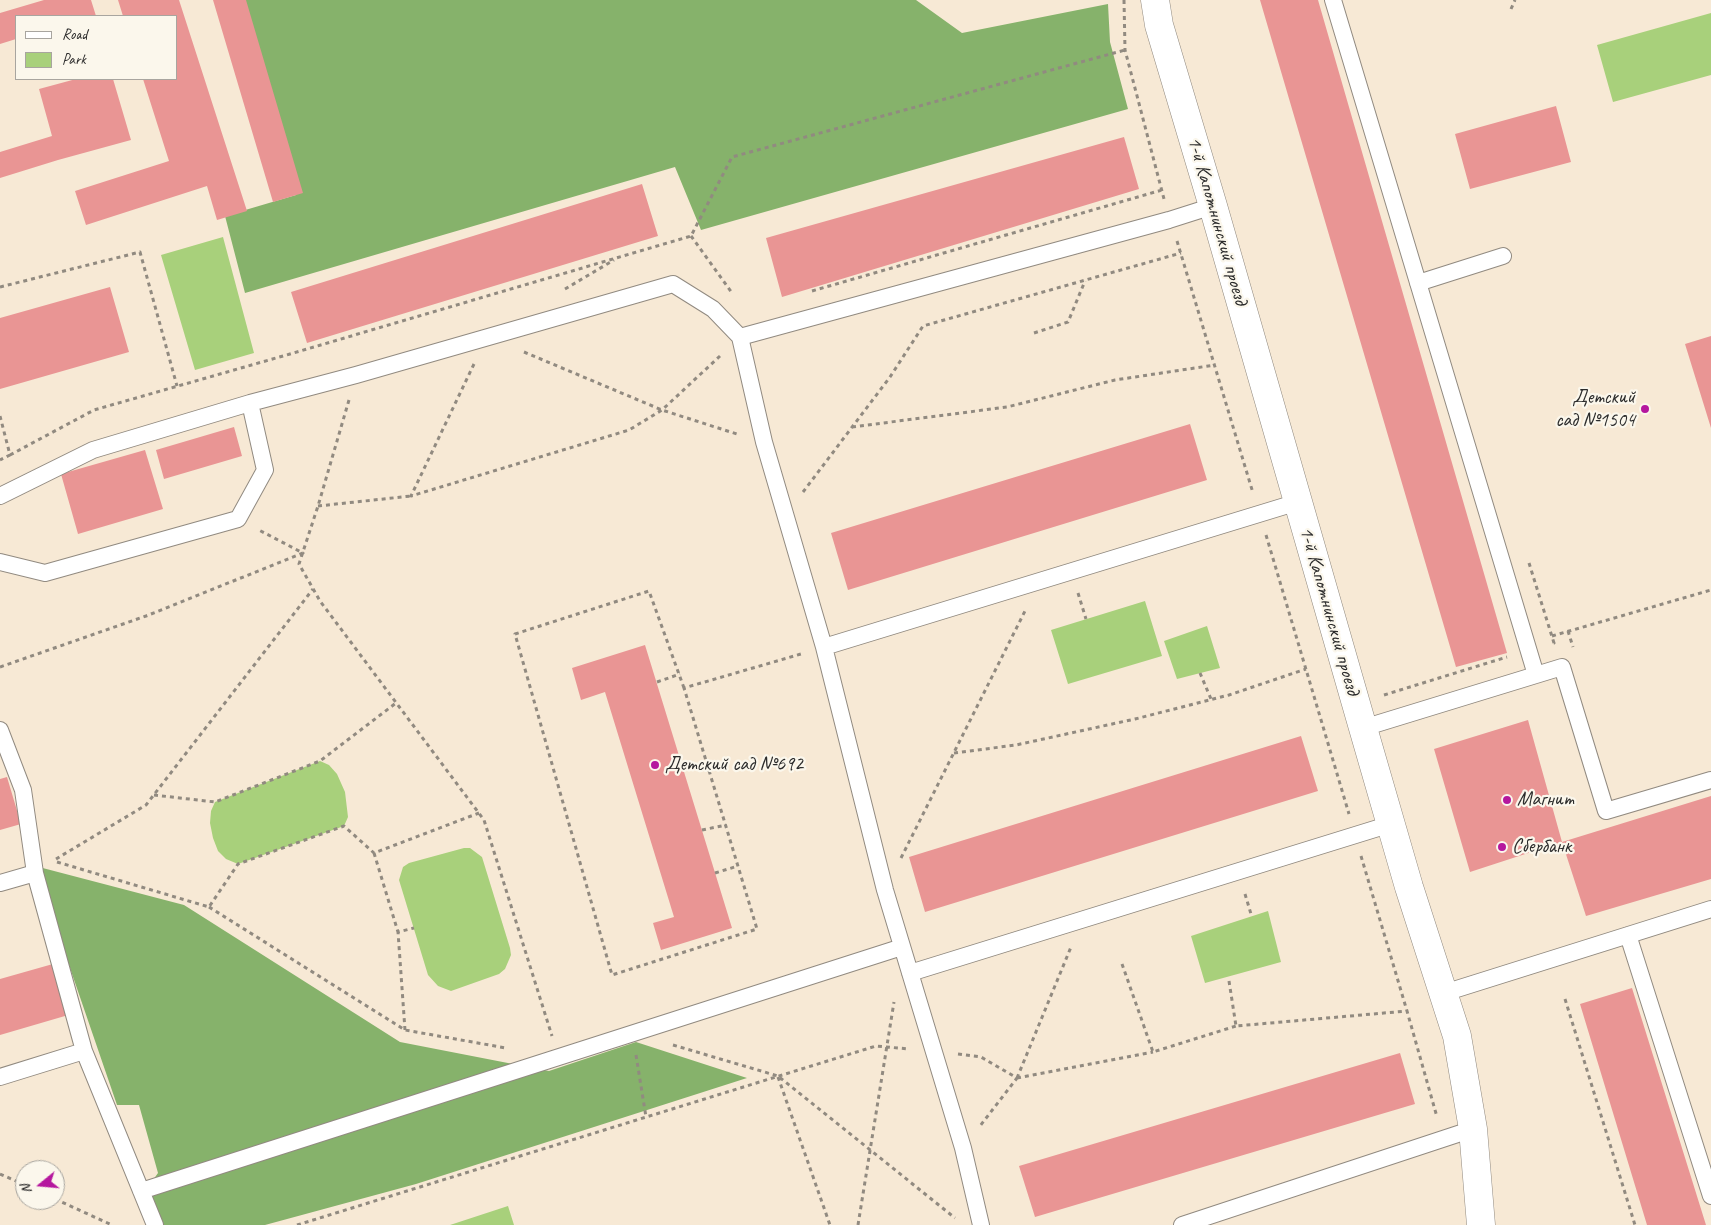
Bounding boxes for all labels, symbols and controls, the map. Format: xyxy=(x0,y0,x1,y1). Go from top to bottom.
legend xyxy=(15,15,178,80)
text: Road xyxy=(62,25,87,44)
text: Park xyxy=(62,50,86,69)
street label: 1-й Капотнинский проезд xyxy=(1182,134,1252,308)
place label: Детский сад №1504 xyxy=(1555,386,1635,433)
marker: Детский сад №1504 xyxy=(1639,403,1651,415)
street label: 1-й Капотнинский проезд xyxy=(1294,524,1364,698)
place label: Детский сад №692 xyxy=(665,753,803,777)
marker: Детский сад №692 xyxy=(649,759,661,771)
place label: Магнит xyxy=(1517,788,1574,812)
marker: Магнит xyxy=(1501,794,1513,806)
place label: Сбербанк xyxy=(1512,835,1571,859)
marker: Сбербанк xyxy=(1496,841,1508,853)
north arrow xyxy=(15,1160,65,1210)
text: N xyxy=(17,1183,36,1196)

